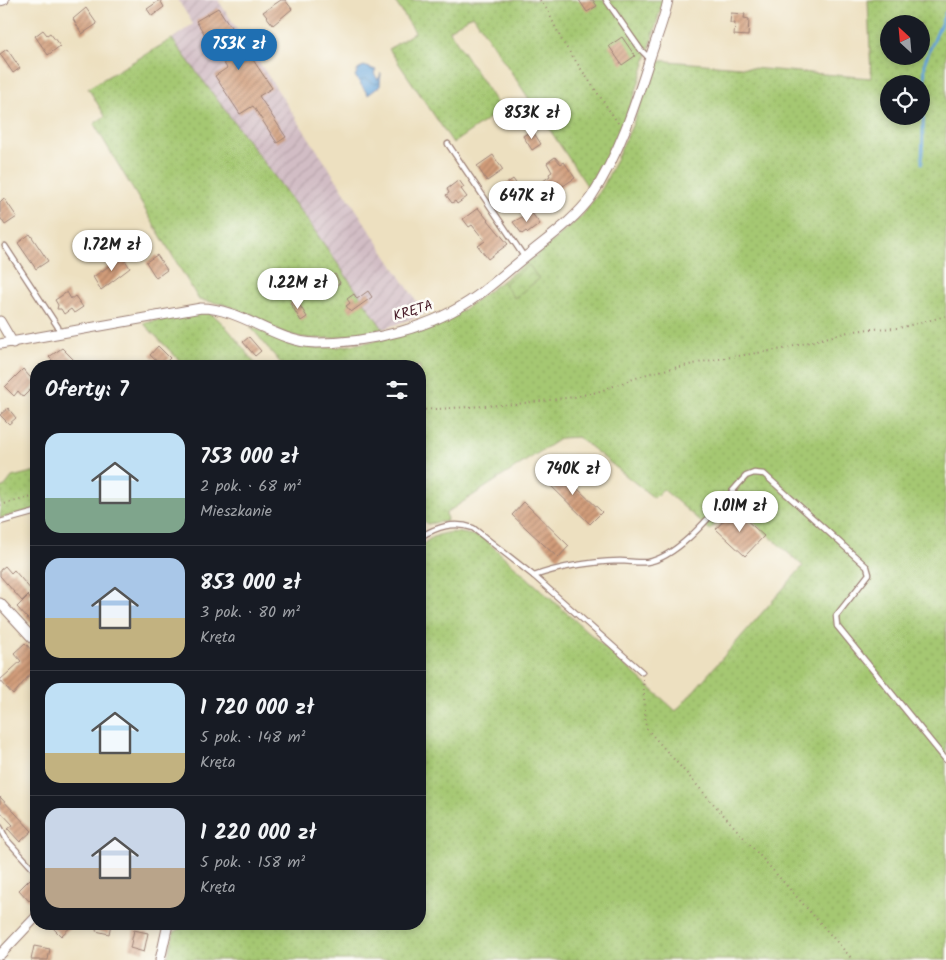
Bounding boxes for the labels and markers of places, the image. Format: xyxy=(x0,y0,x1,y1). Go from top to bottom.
pin: 753K zł xyxy=(193,28,285,71)
pin: 853K zł xyxy=(486,98,578,140)
pin: 647K zł xyxy=(481,180,573,223)
pin: 1.72M zł xyxy=(60,230,164,272)
pin: 1.22M zł xyxy=(246,268,350,310)
pin: 740K zł xyxy=(527,454,619,496)
pin: 1.01M zł xyxy=(688,490,792,533)

